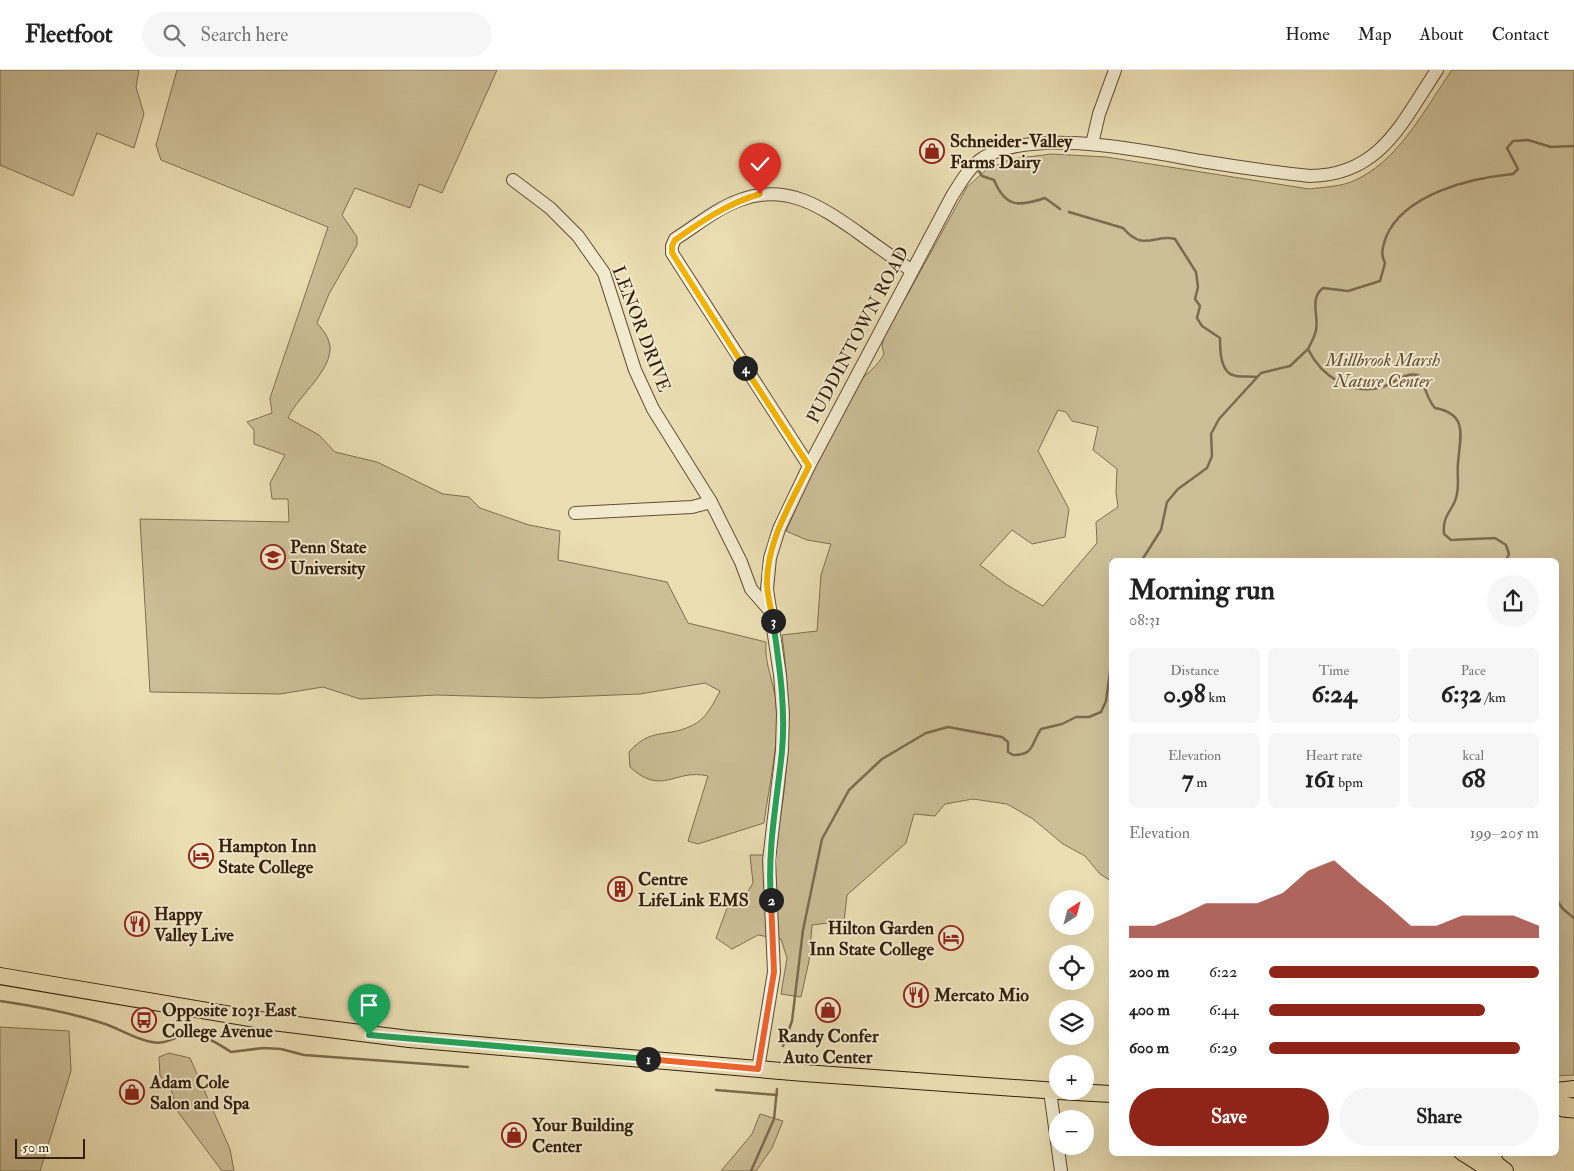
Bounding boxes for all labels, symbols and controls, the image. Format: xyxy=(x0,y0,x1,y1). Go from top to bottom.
search box xyxy=(142,12,492,57)
text: Fleetfoot xyxy=(25,19,112,50)
icon: search xyxy=(160,21,188,49)
text: Search here xyxy=(200,23,288,47)
text: Home xyxy=(1285,23,1330,46)
text: Map xyxy=(1358,23,1392,46)
text: About xyxy=(1420,23,1464,46)
text: Contact xyxy=(1492,23,1549,46)
place label: Schneider-Valley Farms Dairy xyxy=(950,130,1073,174)
shop icon: Schneider-Valley Farms Dairy xyxy=(919,138,945,164)
pin xyxy=(739,143,781,194)
icon: check xyxy=(746,150,774,178)
street label: PUDDINTOWN ROAD xyxy=(802,243,914,427)
street label: LENOR DRIVE xyxy=(606,263,676,395)
park label: Millbrook Marsh Nature Center xyxy=(1325,349,1440,393)
pin: 4 xyxy=(732,356,758,380)
text: 4 xyxy=(742,360,749,377)
place label: Penn State University xyxy=(290,536,367,580)
school or university icon: Penn State University xyxy=(260,544,286,570)
text: Morning run xyxy=(1129,573,1275,608)
button: share xyxy=(1487,575,1539,627)
pin: 3 xyxy=(760,608,786,634)
text: 08:31 xyxy=(1129,610,1161,630)
text: 3 xyxy=(771,613,776,630)
text: Distance xyxy=(1170,662,1219,679)
text: Time xyxy=(1319,662,1349,679)
text: Pace xyxy=(1461,662,1486,679)
text: 0.98 xyxy=(1163,679,1206,710)
text: 6:24 xyxy=(1312,679,1356,710)
text: 6:32 xyxy=(1441,679,1482,710)
text: km xyxy=(1206,689,1226,706)
text: /km xyxy=(1482,689,1506,706)
text: Elevation xyxy=(1168,747,1221,764)
text: Heart rate xyxy=(1305,747,1362,764)
text: kcal xyxy=(1463,747,1484,764)
text: 7 xyxy=(1182,764,1194,795)
text: 161 xyxy=(1305,764,1335,795)
text: 68 xyxy=(1461,764,1485,795)
text: m xyxy=(1194,774,1207,791)
text: bpm xyxy=(1335,774,1363,791)
text: Elevation xyxy=(1129,823,1190,843)
text: 199–205 m xyxy=(1470,823,1539,843)
place label: Hampton Inn State College xyxy=(218,835,317,879)
hotel icon: Hampton Inn State College xyxy=(188,843,214,869)
place label: Centre LifeLink EMS xyxy=(638,868,749,912)
building icon: Centre LifeLink EMS xyxy=(607,876,633,902)
pin: 2 xyxy=(758,888,784,912)
north arrow xyxy=(1049,890,1094,935)
map controls xyxy=(1049,890,1094,1155)
text: 2 xyxy=(768,892,775,909)
place label: Happy Valley Live xyxy=(153,903,234,947)
restaurant icon: Happy Valley Live xyxy=(124,911,150,937)
place label: Hilton Garden Inn State College xyxy=(809,917,935,961)
hotel icon: Hilton Garden Inn State College xyxy=(938,925,964,951)
button: locate xyxy=(1049,945,1094,990)
text: 200 m xyxy=(1129,962,1169,982)
text: 6:22 xyxy=(1209,962,1237,982)
restaurant icon: Mercato Mio xyxy=(903,982,929,1008)
pin xyxy=(348,984,390,1035)
place label: Mercato Mio xyxy=(933,984,1029,1007)
icon: arrive xyxy=(355,991,383,1019)
shop icon: Randy Confer Auto Center xyxy=(815,997,841,1023)
place label: Opposite 1031 East College Avenue xyxy=(162,999,297,1043)
button: layers xyxy=(1049,1000,1094,1045)
text: 400 m xyxy=(1129,1000,1170,1020)
text: 6:44 xyxy=(1209,1000,1238,1020)
bus stop icon: Opposite 1031 East College Avenue xyxy=(131,1007,157,1033)
place label: Randy Confer Auto Center xyxy=(777,1025,879,1069)
text: 600 m xyxy=(1129,1038,1169,1058)
text: 6:29 xyxy=(1209,1038,1237,1058)
pin: 1 xyxy=(636,1046,660,1072)
text: 1 xyxy=(646,1051,651,1068)
button: + xyxy=(1049,1055,1094,1100)
place label: Adam Cole Salon and Spa xyxy=(149,1071,250,1115)
shop icon: Adam Cole Salon and Spa xyxy=(119,1079,145,1105)
button: Save xyxy=(1129,1088,1329,1146)
button: Share xyxy=(1339,1088,1539,1146)
button: − xyxy=(1049,1110,1094,1155)
place label: Your Building Center xyxy=(531,1114,634,1158)
shop icon: Your Building Center xyxy=(501,1122,527,1148)
scale bar xyxy=(15,1136,85,1159)
text: 50 m xyxy=(22,1139,49,1156)

